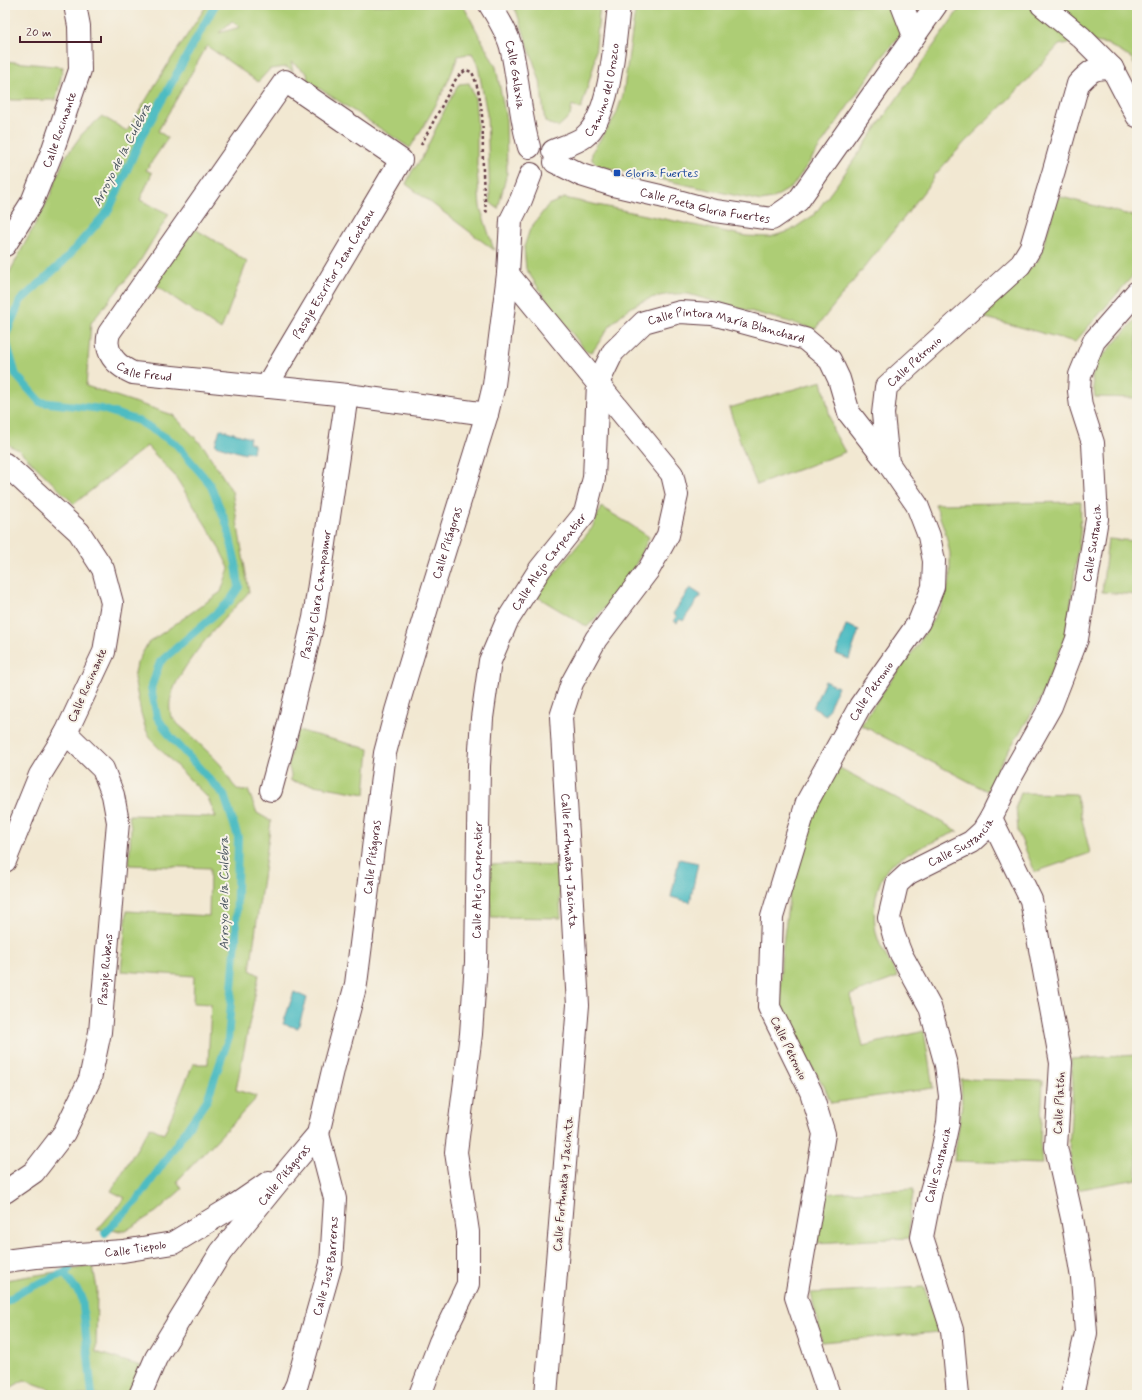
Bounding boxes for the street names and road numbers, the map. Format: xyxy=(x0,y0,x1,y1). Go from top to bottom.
street label: Calle Galaxia xyxy=(500,38,528,111)
street label: Camino del Orozco xyxy=(581,42,624,141)
street label: Calle Rocinante xyxy=(39,90,81,171)
street label: Calle Poeta Gloria Fuertes xyxy=(638,185,772,228)
street label: Pasaje Escritor Jean Cocteau xyxy=(289,206,379,342)
street label: Calle Pintora María Blanchard xyxy=(646,304,806,348)
street label: Calle Petronio xyxy=(884,333,946,391)
street label: Calle Freud xyxy=(112,358,173,386)
street label: Calle Sustancia xyxy=(1080,503,1106,583)
street label: Calle Pitágoras xyxy=(429,505,467,581)
street label: Calle Alejo Carpentier xyxy=(509,510,591,614)
street label: Pasaje Clara Campoamor xyxy=(298,529,336,661)
street label: Calle Rocinante xyxy=(64,645,112,725)
street label: Calle Petronio xyxy=(846,659,898,724)
street label: Calle Fortunata y Jacinta xyxy=(557,793,581,930)
street label: Calle Sustancia xyxy=(925,814,999,871)
street label: Calle Pitágoras xyxy=(360,819,386,895)
street label: Calle Alejo Carpentier xyxy=(469,821,487,939)
street label: Pasaje Rubens xyxy=(95,933,117,1006)
street label: Calle Petronio xyxy=(766,1014,810,1083)
street label: Calle Platón xyxy=(1050,1071,1070,1135)
street label: Calle Fortunata y Jacinta xyxy=(550,1115,578,1252)
street label: Calle Sustancia xyxy=(922,1125,956,1204)
street label: Calle Pitágoras xyxy=(255,1142,315,1210)
street label: Calle José Barreras xyxy=(310,1216,343,1318)
street label: Calle Tiepolo xyxy=(104,1237,168,1261)

